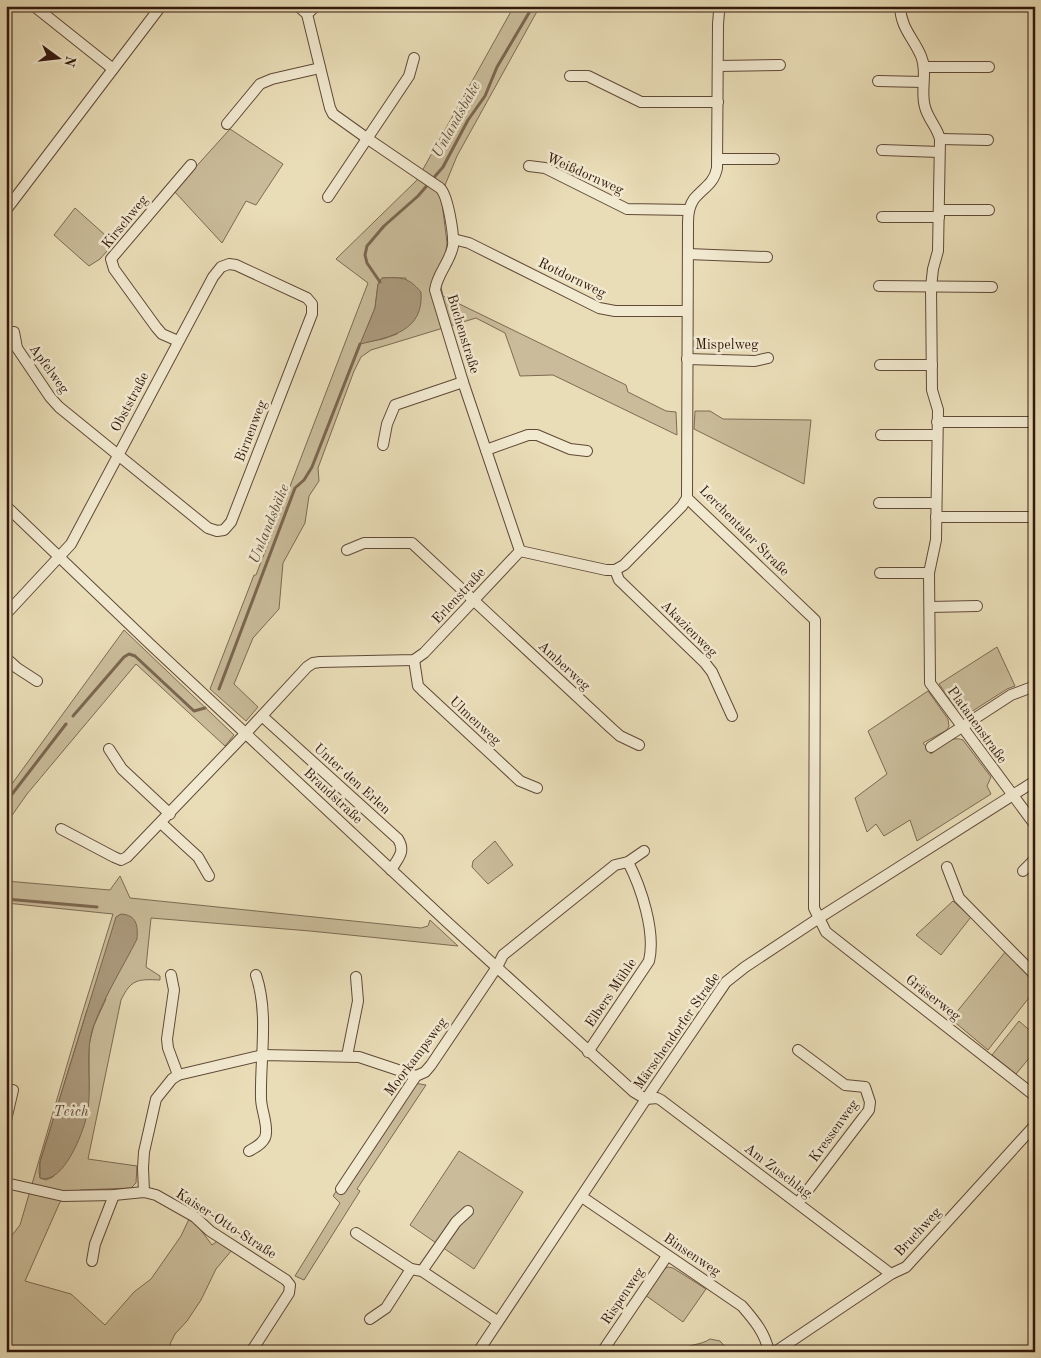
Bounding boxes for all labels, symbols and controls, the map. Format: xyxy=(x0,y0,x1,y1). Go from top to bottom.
north arrow xyxy=(32,32,82,82)
text: N xyxy=(61,54,78,68)
water label: Unlandsbäke xyxy=(430,79,484,161)
street label: Weißdornweg xyxy=(544,151,626,197)
street label: Kirschweg xyxy=(99,192,151,251)
street label: Rotdornweg xyxy=(536,256,609,301)
street label: Buchenstraße xyxy=(444,293,482,375)
street label: Mispelweg xyxy=(695,338,759,352)
street label: Apfelweg xyxy=(27,342,72,397)
street label: Obststraße xyxy=(108,370,152,434)
street label: Birnenweg xyxy=(233,398,269,464)
water label: Unlandsbäke xyxy=(247,482,293,566)
street label: Lerchentaler Straße xyxy=(696,483,792,579)
street label: Erlenstraße xyxy=(430,565,488,627)
street label: Akazienweg xyxy=(658,598,720,660)
street label: Amberweg xyxy=(535,639,593,694)
street label: Platanenstraße xyxy=(945,684,1009,766)
street label: Ulmenweg xyxy=(447,694,503,748)
street label: Unter den Erlen xyxy=(311,741,393,817)
street label: Brandstraße xyxy=(301,765,365,827)
street label: Elbers Mühle xyxy=(583,956,639,1030)
street label: Märschendorfer Straße xyxy=(631,970,723,1092)
street label: Gräserweg xyxy=(903,972,963,1024)
street label: Moorkampsweg xyxy=(382,1015,450,1099)
street label: Kressenweg xyxy=(807,1097,861,1165)
water label: Teich xyxy=(53,1105,89,1120)
street label: Am Zuschlag xyxy=(742,1141,815,1201)
street label: Kaiser-Otto-Straße xyxy=(173,1186,279,1262)
street label: Bruchweg xyxy=(892,1205,944,1259)
street label: Binsenweg xyxy=(661,1231,723,1279)
street label: Rispenweg xyxy=(599,1265,647,1327)

